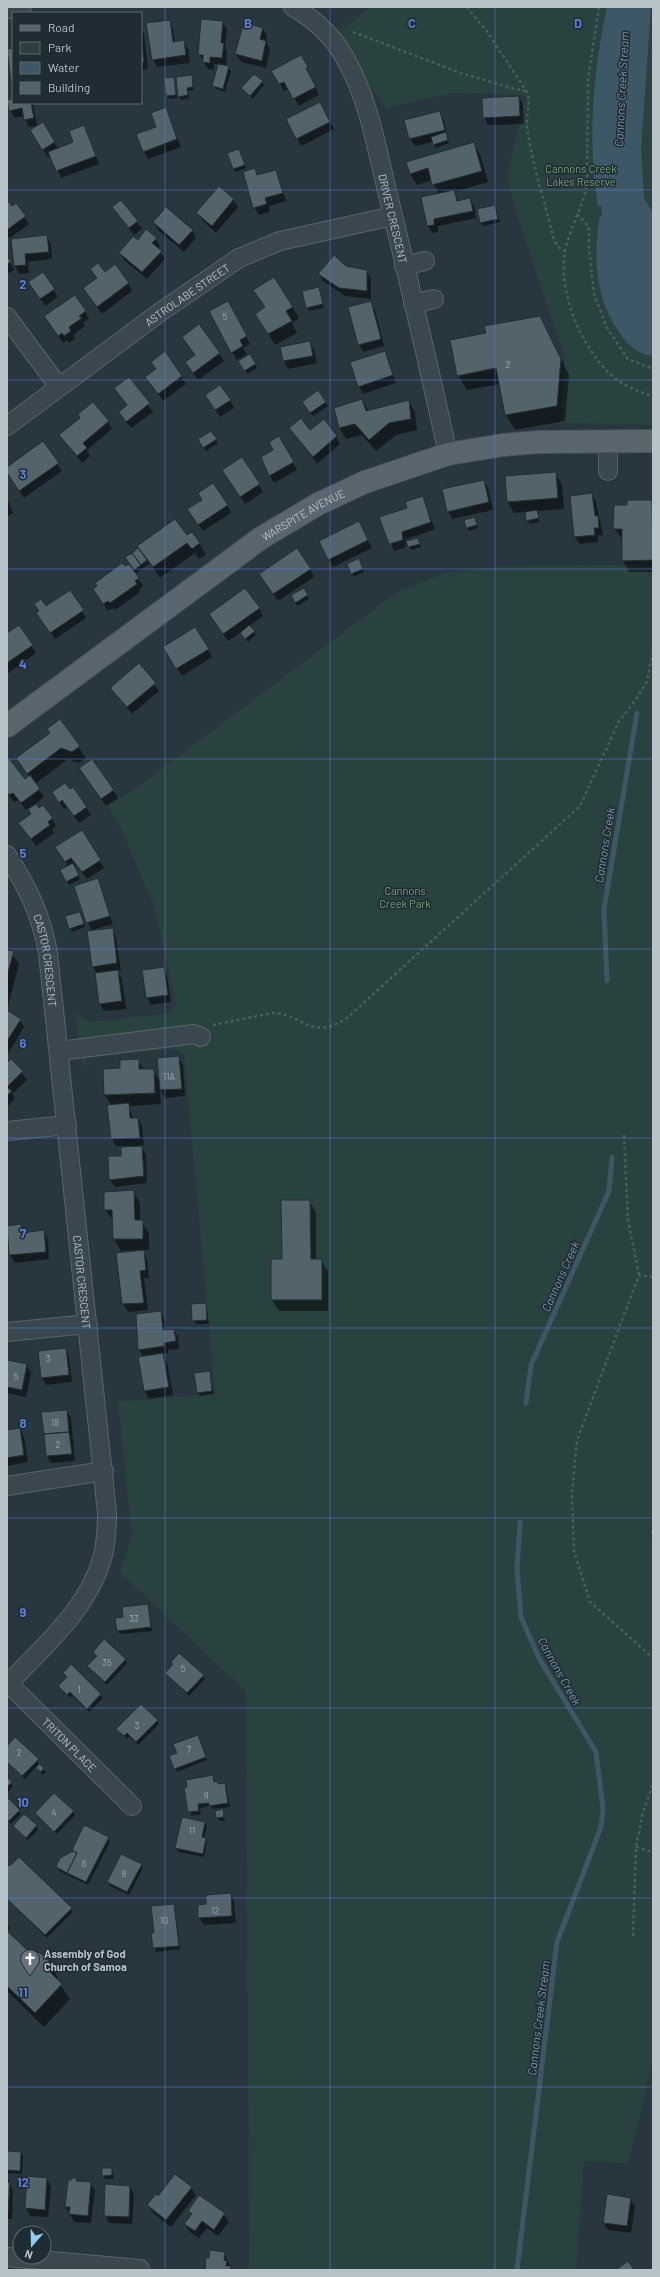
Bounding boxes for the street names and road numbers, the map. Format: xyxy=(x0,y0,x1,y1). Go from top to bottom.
street label: DRIVER CRESCENT xyxy=(377,172,411,265)
street label: ASTROLABE STREET xyxy=(142,260,232,328)
street label: WARSPITE AVENUE xyxy=(259,486,347,543)
street label: CASTOR CRESCENT xyxy=(32,912,60,1008)
street label: CASTOR CRESCENT xyxy=(71,1235,94,1330)
street label: TRITON PLACE xyxy=(40,1715,100,1774)

